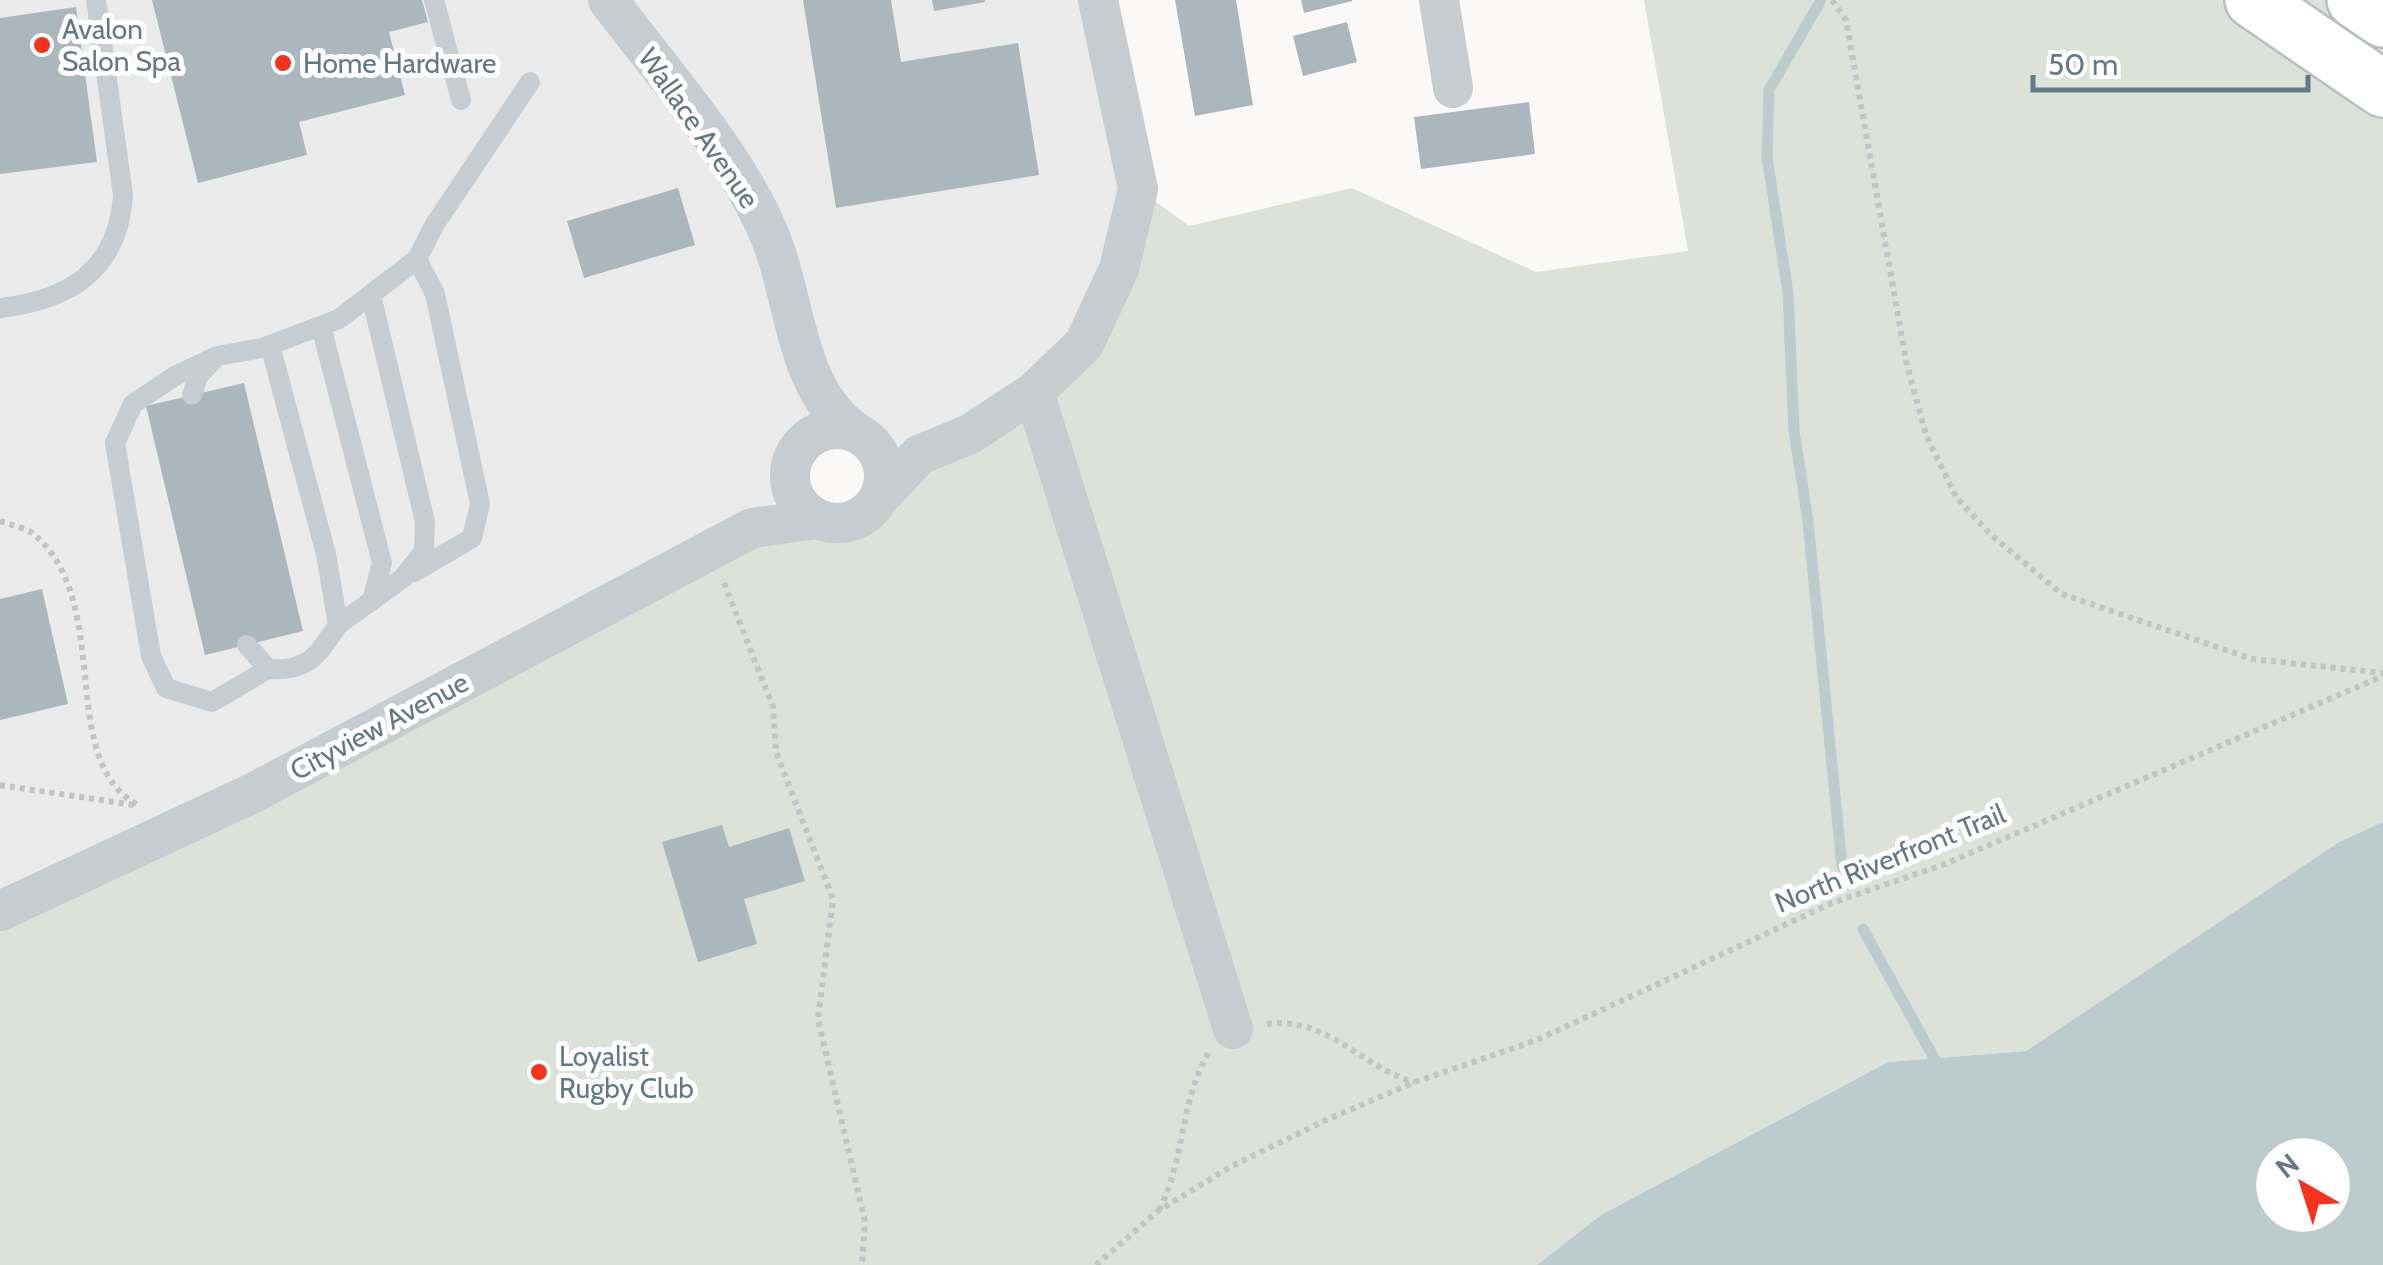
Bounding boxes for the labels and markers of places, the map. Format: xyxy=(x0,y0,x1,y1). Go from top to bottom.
place label: Avalon Salon Spa xyxy=(62,12,181,78)
marker: Avalon Salon Spa xyxy=(31,34,53,56)
place label: Home Hardware xyxy=(303,46,496,80)
marker: Home Hardware xyxy=(272,52,294,74)
place label: Loyalist Rugby Club xyxy=(559,1039,694,1105)
marker: Loyalist Rugby Club xyxy=(528,1061,550,1083)

